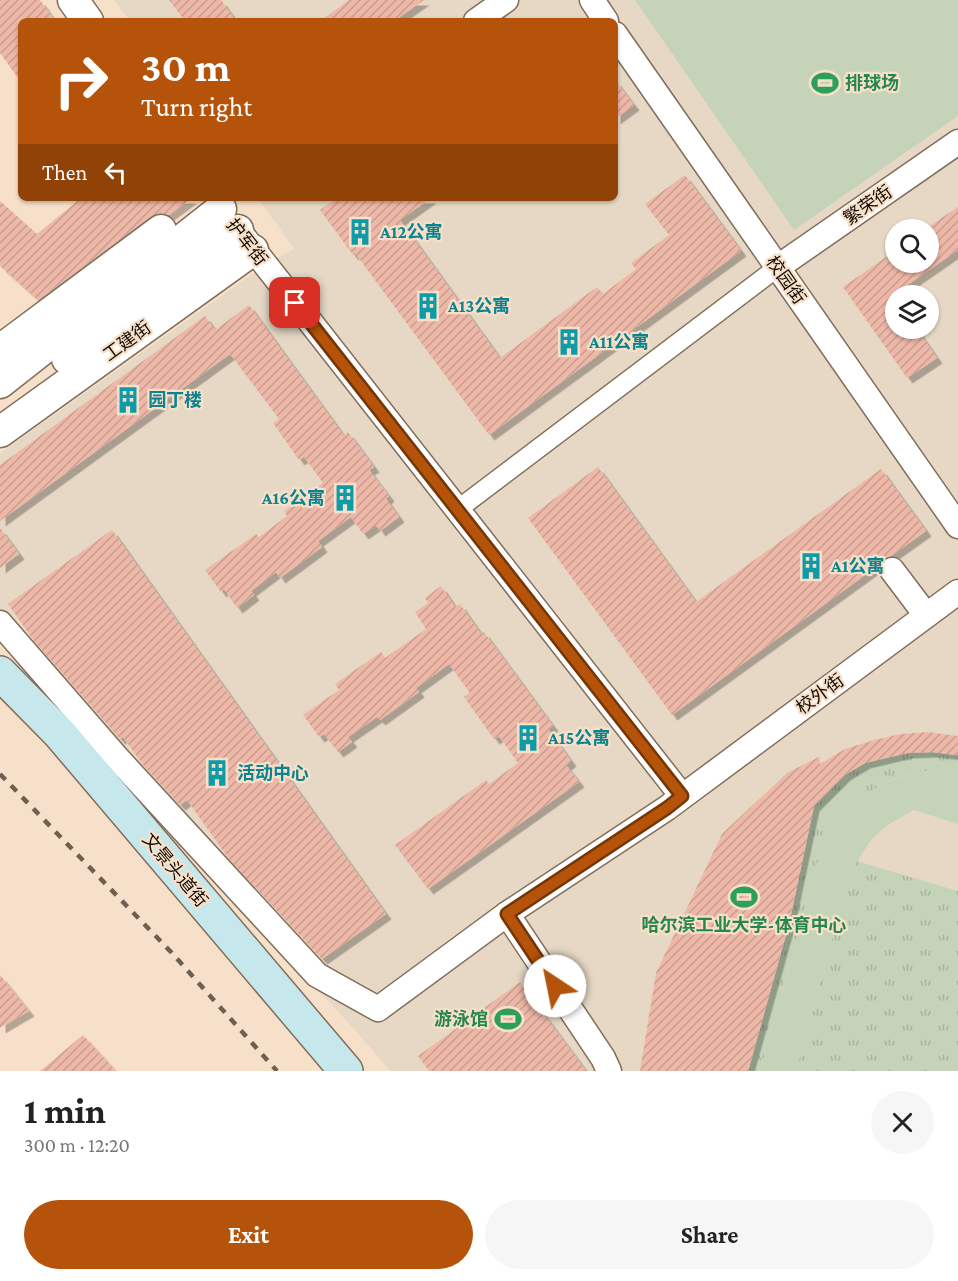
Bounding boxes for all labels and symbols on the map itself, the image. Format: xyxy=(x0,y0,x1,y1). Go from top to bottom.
sports icon: 排球场 xyxy=(810,68,840,98)
place label: 排球场 xyxy=(845,73,899,93)
street label: 繁荣街 xyxy=(840,181,896,229)
street label: 护军街 xyxy=(222,215,272,269)
building icon: A12公寓 xyxy=(345,217,375,247)
place label: A12公寓 xyxy=(379,222,443,242)
street label: 校园街 xyxy=(762,252,810,308)
pin xyxy=(269,277,320,328)
building icon: A13公寓 xyxy=(413,291,443,321)
place label: A13公寓 xyxy=(447,296,510,316)
street label: 工建街 xyxy=(99,317,155,365)
building icon: A11公寓 xyxy=(554,327,584,357)
place label: A11公寓 xyxy=(588,332,649,352)
building icon: 园丁楼 xyxy=(113,385,143,415)
place label: 园丁楼 xyxy=(148,390,202,410)
building icon: A16公寓 xyxy=(330,483,360,513)
place label: A16公寓 xyxy=(261,488,325,508)
building icon: A1公寓 xyxy=(796,551,826,581)
place label: A1公寓 xyxy=(830,556,884,576)
street label: 校外街 xyxy=(792,670,848,718)
building icon: A15公寓 xyxy=(513,723,543,753)
place label: A15公寓 xyxy=(547,728,610,748)
building icon: 活动中心 xyxy=(202,758,232,788)
place label: 活动中心 xyxy=(237,763,309,783)
street label: 文景头道街 xyxy=(138,829,212,911)
sports icon: 哈尔滨工业大学-体育中心 xyxy=(729,882,759,912)
place label: 哈尔滨工业大学-体育中心 xyxy=(642,915,846,935)
position arrow xyxy=(523,954,587,1018)
sports icon: 游泳馆 xyxy=(493,1004,523,1034)
place label: 游泳馆 xyxy=(434,1009,488,1029)

